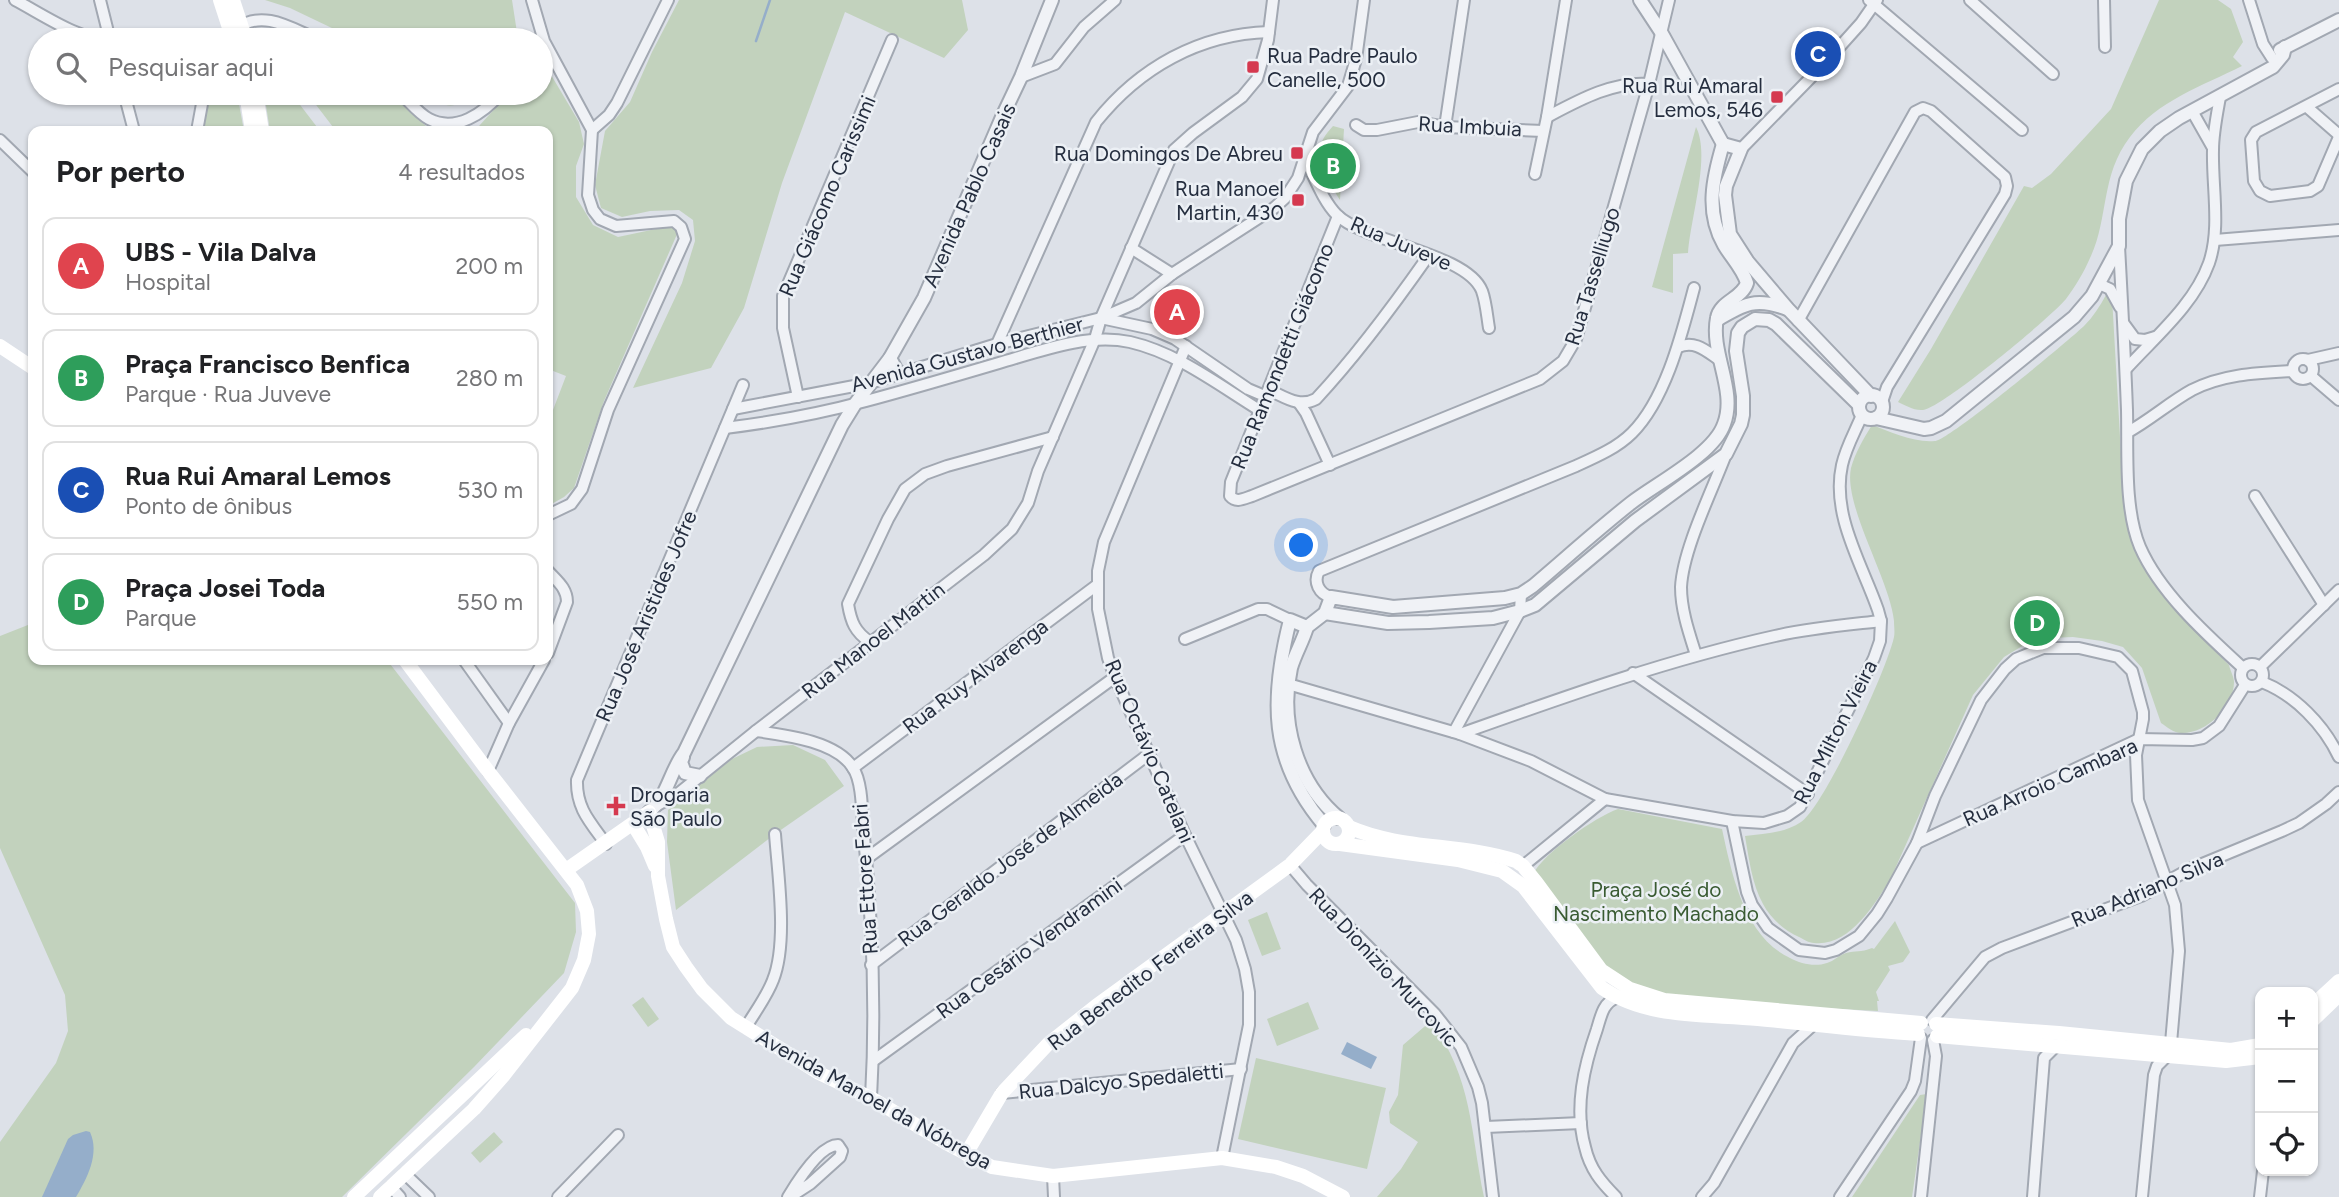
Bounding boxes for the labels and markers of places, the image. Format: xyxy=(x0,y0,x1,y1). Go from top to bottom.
pin: C xyxy=(1795,28,1841,80)
place label: Rua Padre Paulo Canelle, 500 xyxy=(1267,43,1418,92)
marker: Rua Padre Paulo Canelle, 500 xyxy=(1245,59,1261,75)
place label: Rua Rui Amaral Lemos, 546 xyxy=(1622,73,1763,122)
marker: Rua Rui Amaral Lemos, 546 xyxy=(1769,89,1785,105)
pin: B xyxy=(1310,140,1356,192)
place label: Rua Domingos De Abreu xyxy=(1054,141,1283,166)
marker: Rua Domingos De Abreu xyxy=(1289,145,1305,161)
place label: Rua Manoel Martin, 430 xyxy=(1175,176,1284,225)
marker: Rua Manoel Martin, 430 xyxy=(1290,192,1306,208)
pin: A xyxy=(1154,286,1200,338)
pin: D xyxy=(2014,597,2060,649)
place label: Drogaria São Paulo xyxy=(630,782,722,831)
marker: Drogaria São Paulo xyxy=(608,798,624,814)

